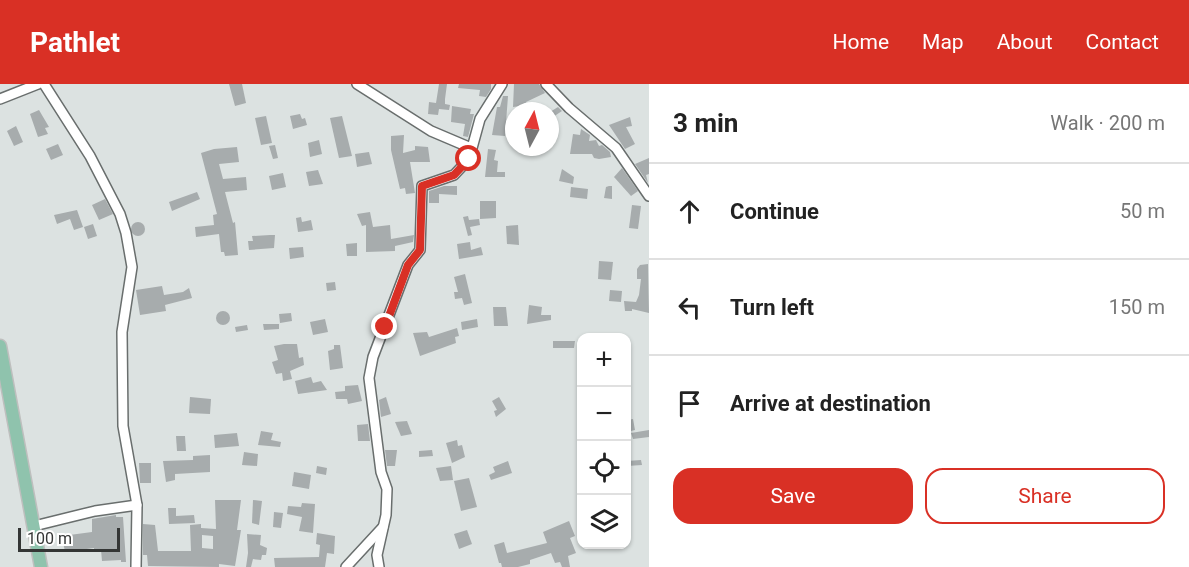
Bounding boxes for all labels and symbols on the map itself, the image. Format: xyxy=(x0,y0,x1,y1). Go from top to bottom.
north arrow xyxy=(505,102,559,156)
route start xyxy=(455,145,481,171)
route end xyxy=(371,313,397,339)
scale bar xyxy=(18,525,120,552)

